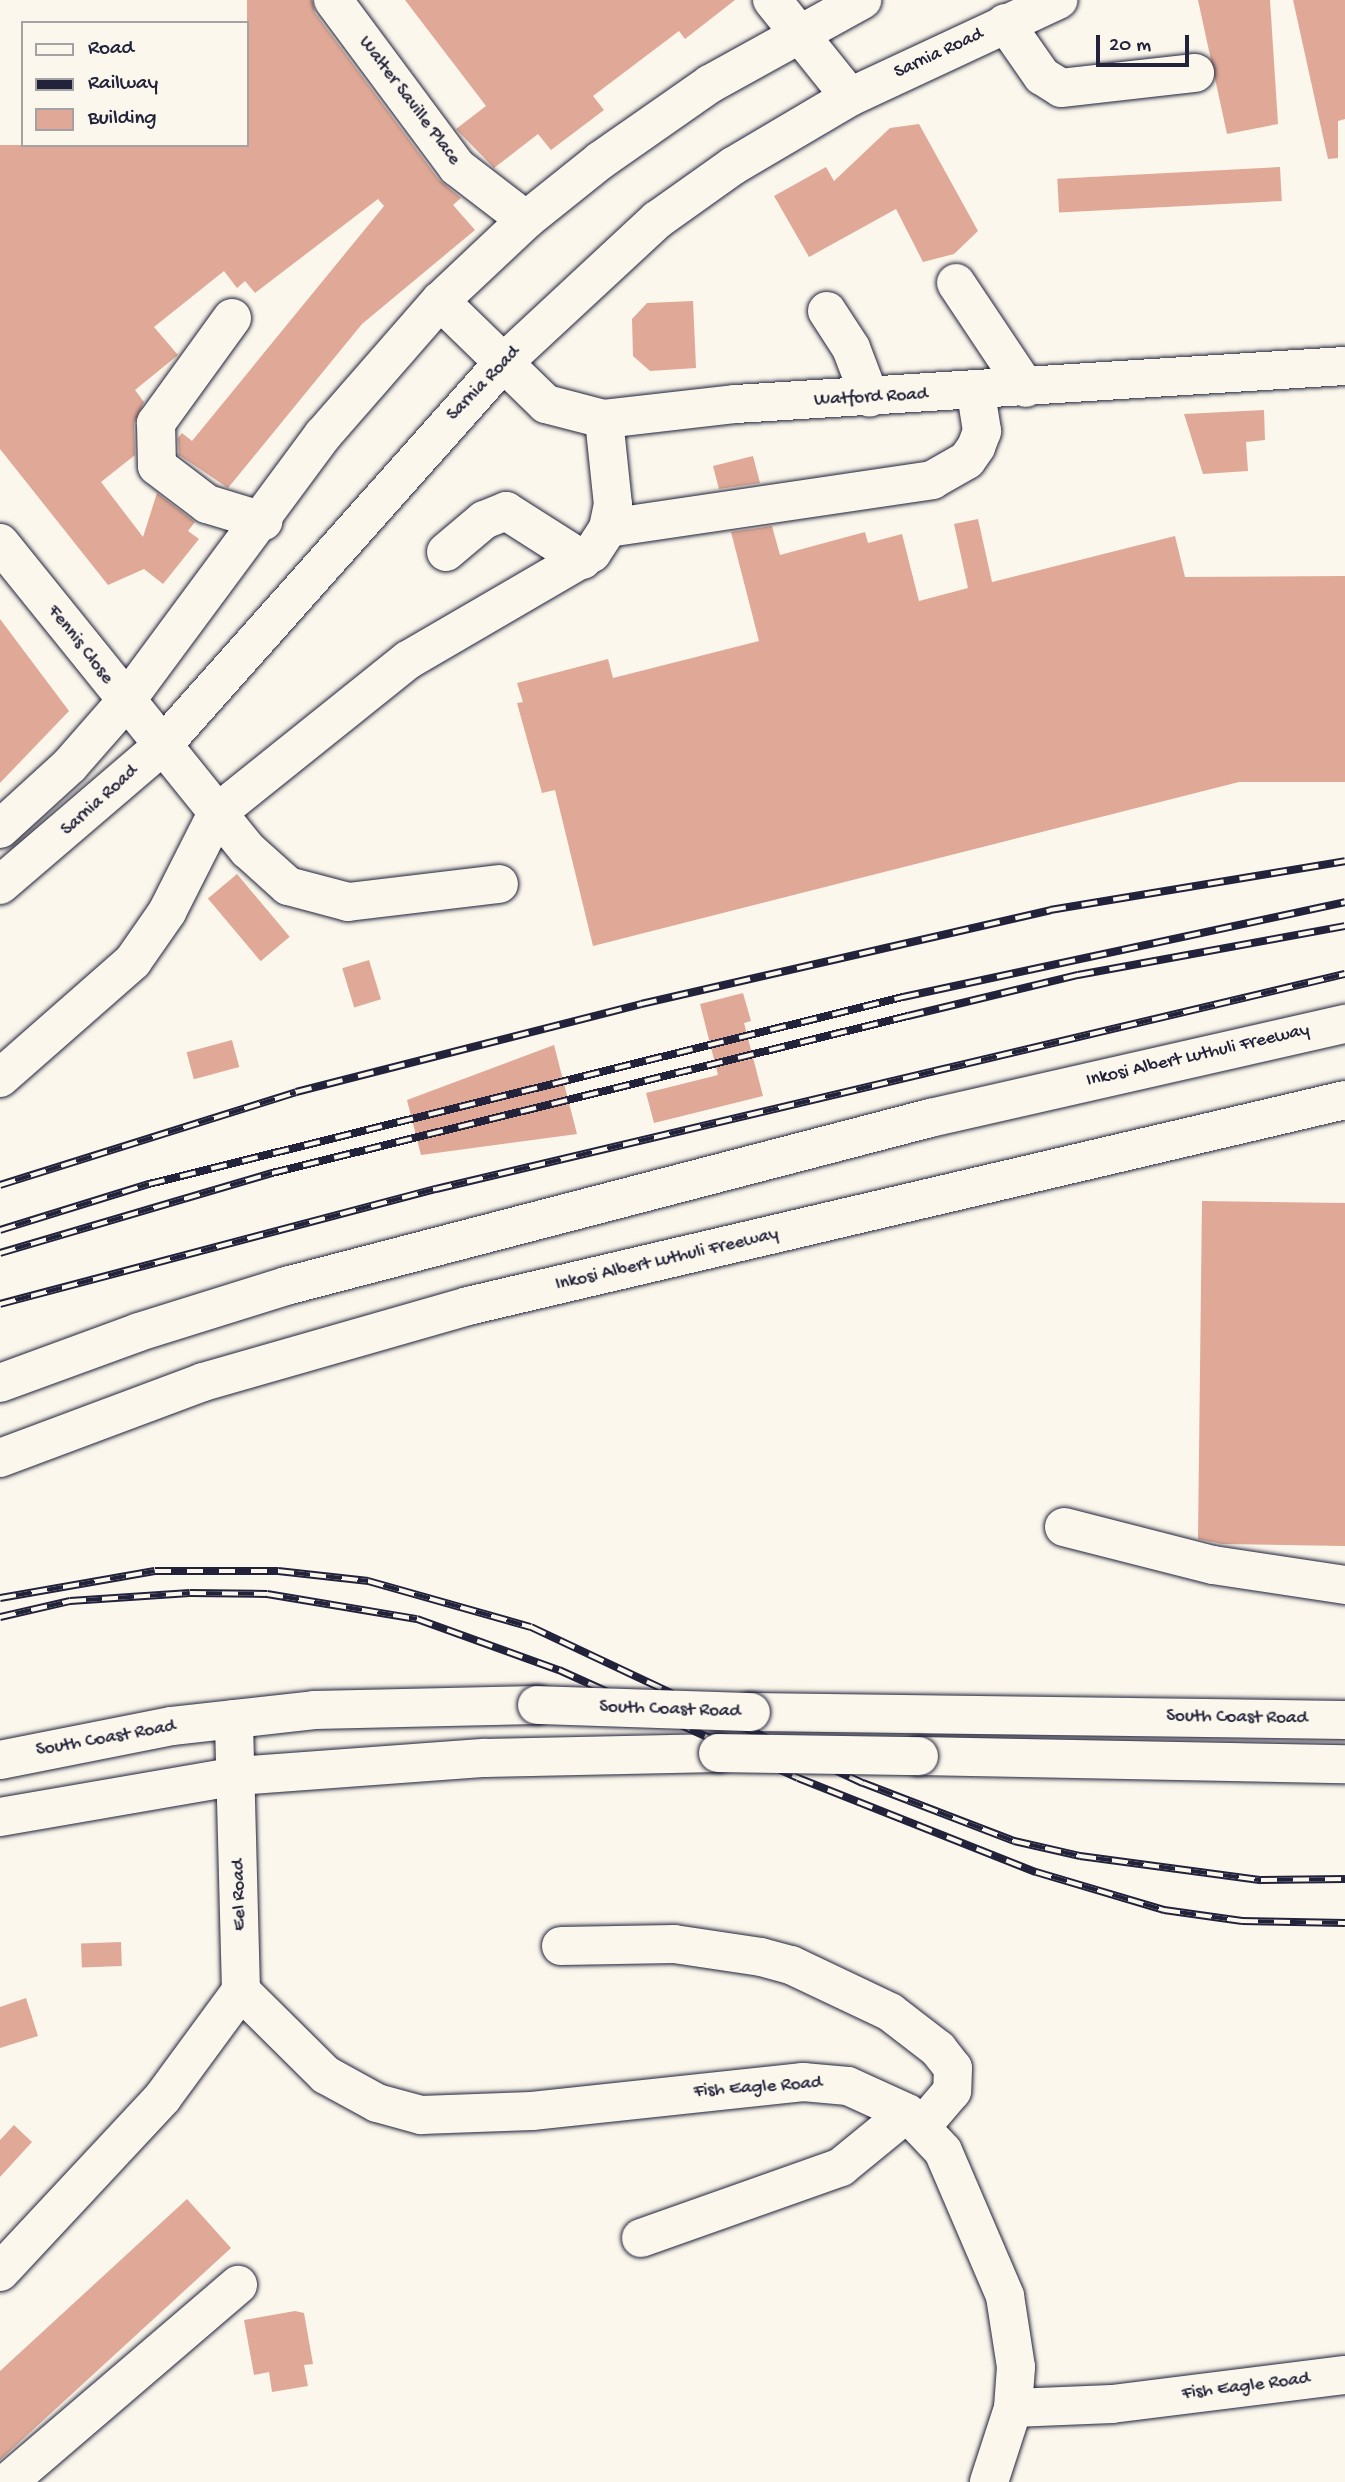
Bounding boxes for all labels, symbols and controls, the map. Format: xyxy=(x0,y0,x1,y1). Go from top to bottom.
legend xyxy=(21,21,248,147)
scale bar xyxy=(1100,21,1193,65)
street label: Sarnia Road xyxy=(891,23,987,85)
street label: Walter Saville Place xyxy=(353,32,465,170)
text: 20 m xyxy=(1109,34,1151,59)
text: Road xyxy=(88,37,134,62)
text: Railway xyxy=(88,72,158,97)
text: Building xyxy=(88,107,157,132)
street label: Sarnia Road xyxy=(443,342,525,426)
street label: Watford Road xyxy=(813,384,929,412)
street label: Fennis Close xyxy=(42,601,118,689)
street label: Sarnia Road xyxy=(57,760,143,842)
street label: Inkosi Albert Luthuli Freeway xyxy=(1084,1019,1312,1093)
street label: Inkosi Albert Luthuli Freeway xyxy=(553,1223,781,1297)
street label: South Coast Road xyxy=(599,1696,741,1724)
street label: South Coast Road xyxy=(1166,1705,1308,1731)
street label: South Coast Road xyxy=(34,1715,178,1763)
street label: Eel Road xyxy=(228,1859,252,1931)
street label: Fish Eagle Road xyxy=(693,2072,823,2104)
street label: Fish Eagle Road xyxy=(1181,2368,1311,2406)

